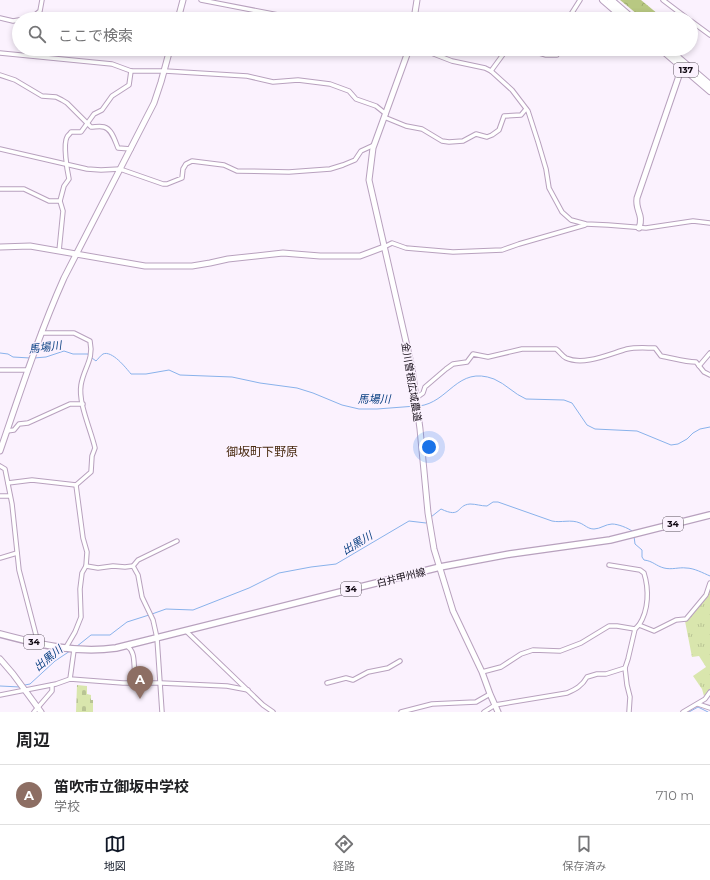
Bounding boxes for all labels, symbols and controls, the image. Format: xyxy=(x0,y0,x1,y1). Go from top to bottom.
search box xyxy=(12,12,698,56)
icon: search xyxy=(26,23,48,45)
text: ここで検索 xyxy=(58,26,133,45)
road number: 137 xyxy=(674,63,698,77)
water label: 馬場川 xyxy=(28,338,63,356)
street label: 金川曽根広域農道 xyxy=(399,342,424,423)
water label: 馬場川 xyxy=(358,392,391,406)
your location xyxy=(419,437,439,457)
district label: 御坂町下野原 xyxy=(226,444,298,459)
road number: 34 xyxy=(663,517,683,531)
water label: 出黒川 xyxy=(339,528,376,557)
street label: 白井甲州線 xyxy=(375,565,427,590)
road number: 34 xyxy=(341,582,361,596)
road number: 34 xyxy=(24,635,44,649)
water label: 出黒川 xyxy=(31,642,66,674)
pin: A xyxy=(127,666,153,699)
text: 周辺 xyxy=(16,730,50,750)
text: 笛吹市立御坂中学校 xyxy=(54,777,189,796)
text: A xyxy=(24,787,34,803)
text: 710 m xyxy=(656,787,694,803)
text: 学校 xyxy=(54,798,80,814)
tab: 地図 xyxy=(104,833,126,873)
tab: 経路 xyxy=(333,833,355,873)
tab: 保存済み xyxy=(562,833,606,873)

